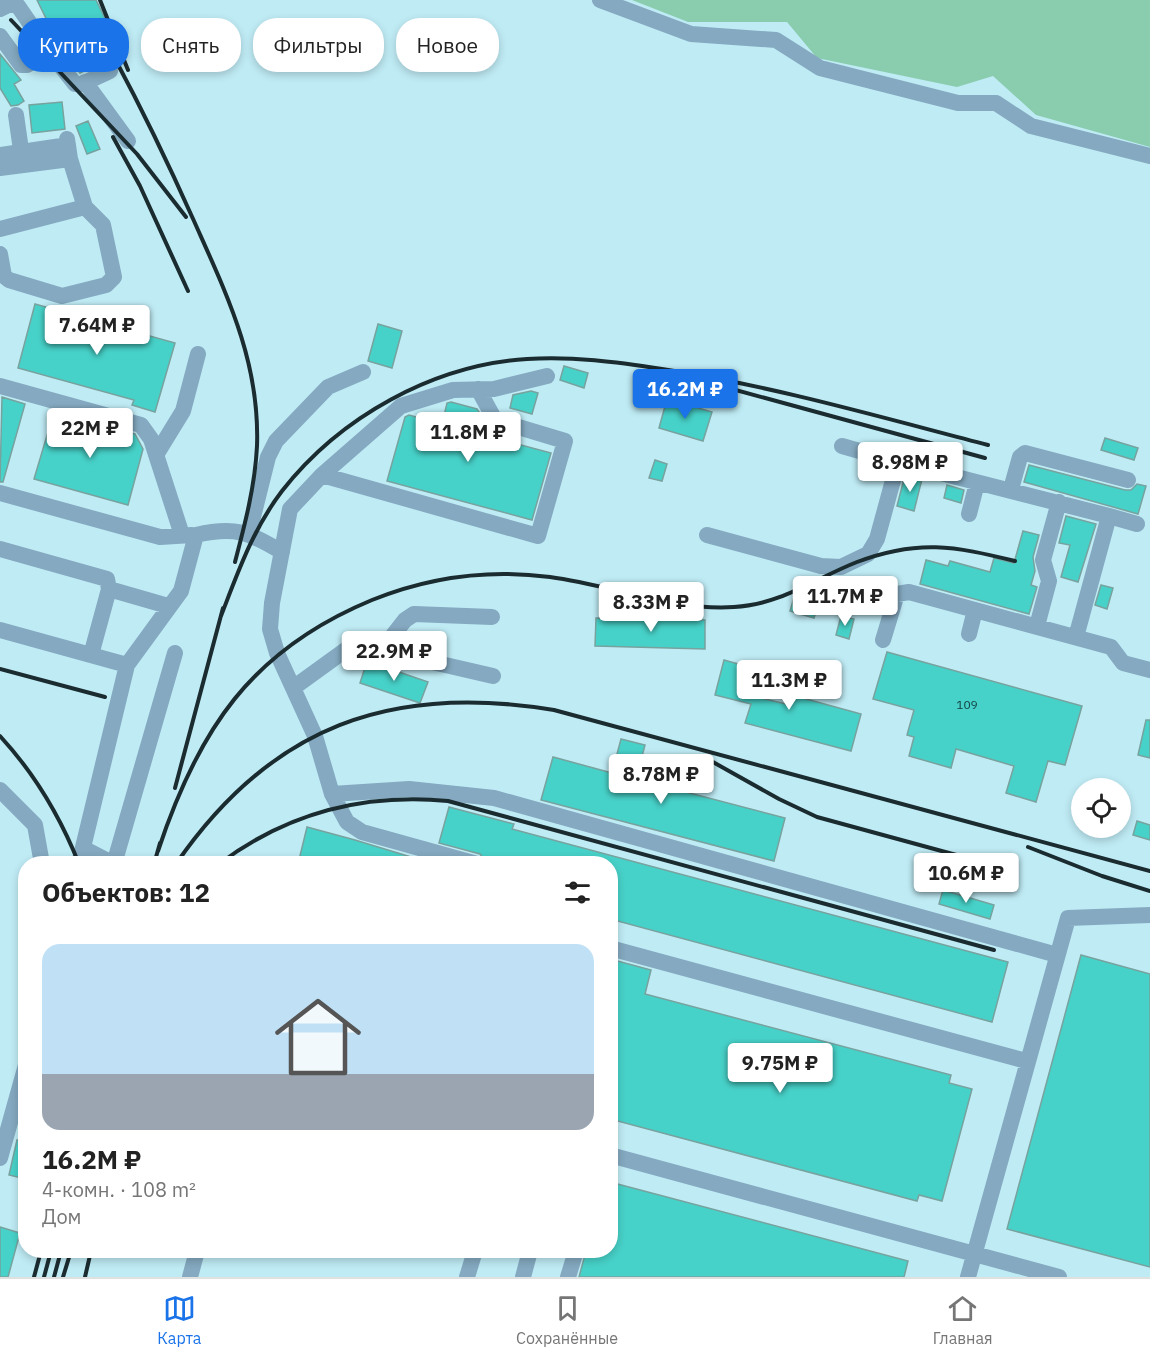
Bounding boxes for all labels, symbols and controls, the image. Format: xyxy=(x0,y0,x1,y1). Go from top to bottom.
chip: Купить xyxy=(18,18,129,72)
chip: Снять xyxy=(141,18,241,72)
chip: Фильтры xyxy=(253,18,384,72)
chip: Новое xyxy=(396,18,499,72)
pin: 7.64M ₽ xyxy=(42,305,152,356)
text: 7.64M ₽ xyxy=(59,311,135,338)
pin: 16.2M ₽ xyxy=(630,369,740,420)
text: 16.2M ₽ xyxy=(647,375,723,402)
pin: 22M ₽ xyxy=(48,408,132,459)
pin: 11.8M ₽ xyxy=(413,412,523,463)
text: 22M ₽ xyxy=(61,414,119,441)
text: 11.8M ₽ xyxy=(430,418,506,445)
pin: 8.98M ₽ xyxy=(855,442,965,493)
text: 8.98M ₽ xyxy=(872,448,948,475)
pin: 11.7M ₽ xyxy=(790,576,900,627)
pin: 8.33M ₽ xyxy=(596,582,706,633)
text: 11.7M ₽ xyxy=(807,582,883,609)
text: 8.33M ₽ xyxy=(613,588,689,615)
pin: 22.9M ₽ xyxy=(339,631,449,682)
text: 22.9M ₽ xyxy=(356,637,432,664)
pin: 11.3M ₽ xyxy=(734,660,844,711)
text: 11.3M ₽ xyxy=(751,666,827,693)
house number: 109 xyxy=(956,697,978,712)
pin: 8.78M ₽ xyxy=(606,754,716,805)
text: 8.78M ₽ xyxy=(623,760,699,787)
map controls xyxy=(1071,778,1131,838)
button: locate xyxy=(1071,778,1131,838)
pin: 10.6M ₽ xyxy=(911,853,1021,904)
text: 10.6M ₽ xyxy=(928,859,1004,886)
text: Объектов: 12 xyxy=(42,875,210,909)
icon: filters xyxy=(561,876,594,909)
icon: home xyxy=(264,983,372,1091)
pin: 9.75M ₽ xyxy=(725,1043,835,1094)
text: 9.75M ₽ xyxy=(742,1049,818,1076)
text: 16.2M ₽ xyxy=(42,1142,141,1176)
text: 4-комн. · 108 m² xyxy=(42,1176,196,1203)
text: Дом xyxy=(42,1203,82,1230)
tab: Карта xyxy=(157,1292,201,1348)
tab: Сохранённые xyxy=(516,1292,618,1348)
tab: Главная xyxy=(933,1292,993,1348)

